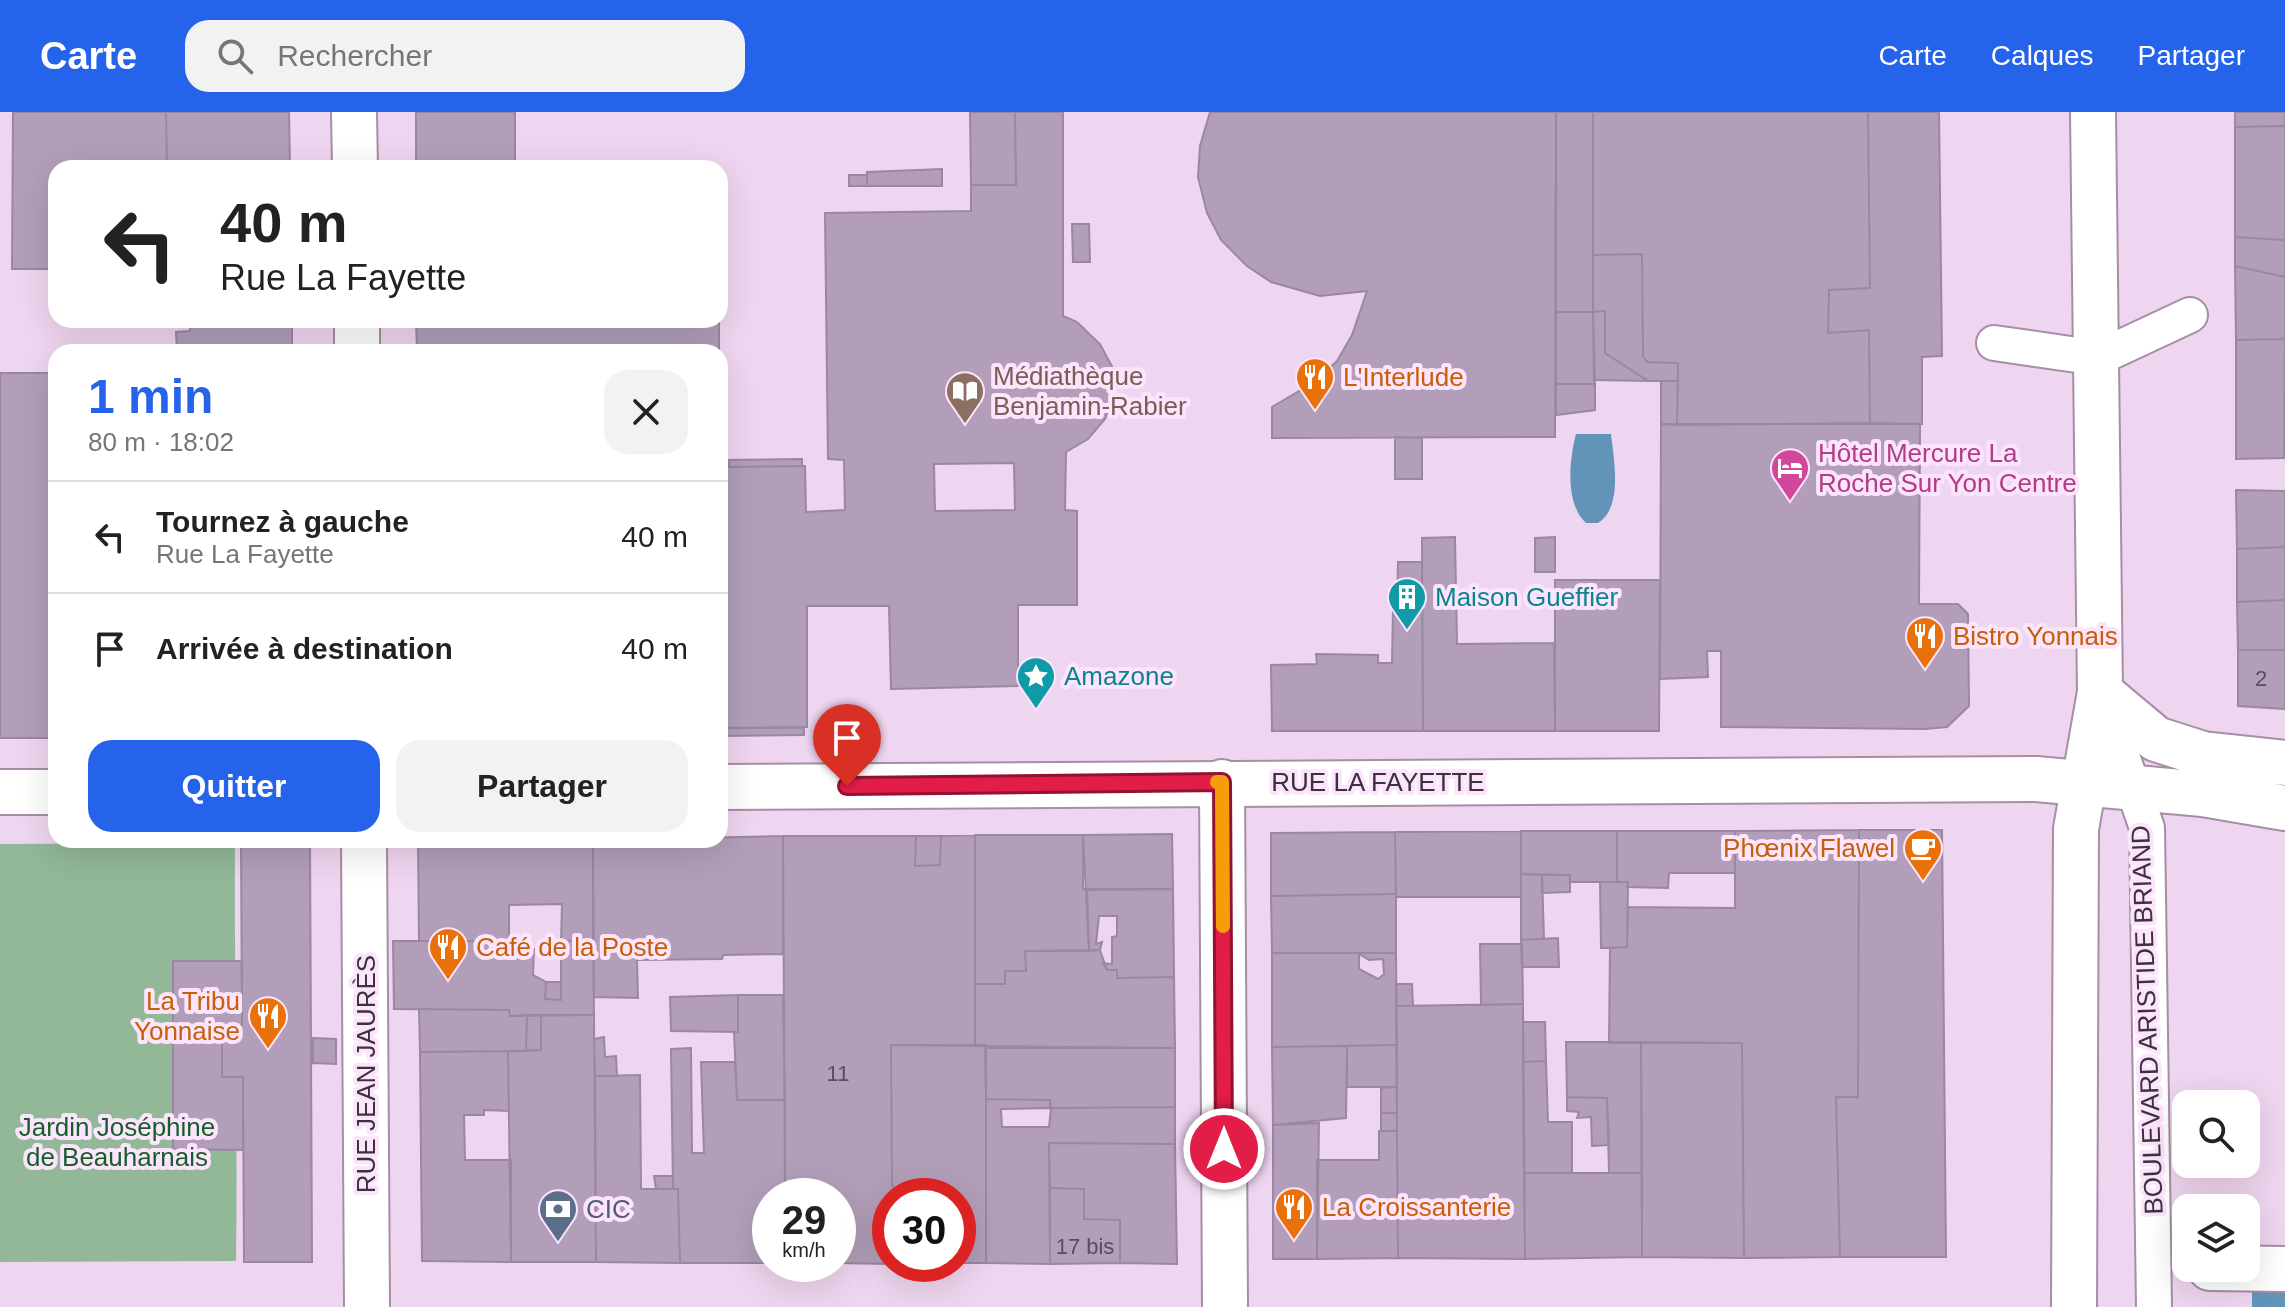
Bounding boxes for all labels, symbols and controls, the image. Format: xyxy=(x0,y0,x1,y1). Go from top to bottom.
search box xyxy=(185,20,745,92)
icon: search xyxy=(213,34,257,78)
text: Carte xyxy=(40,35,137,77)
text: Rechercher xyxy=(277,39,432,72)
text: Carte xyxy=(1878,40,1947,71)
text: Calques xyxy=(1991,40,2094,71)
text: Partager xyxy=(2138,40,2245,71)
text: 40 m xyxy=(220,191,348,254)
icon: left xyxy=(88,192,192,296)
text: Rue La Fayette xyxy=(220,257,466,298)
restaurant icon: L'Interlude xyxy=(1294,356,1336,411)
place label: Médiathèque Benjamin-Rabier xyxy=(993,361,1187,421)
place label: L'Interlude xyxy=(1343,362,1464,392)
text: 1 min xyxy=(88,370,213,423)
button: close xyxy=(604,370,688,454)
library icon: Médiathèque Benjamin-Rabier xyxy=(944,370,986,425)
text: 80 m · 18:02 xyxy=(88,427,234,457)
place label: Hôtel Mercure La Roche Sur Yon Centre xyxy=(1818,438,2077,498)
hotel icon: Hôtel Mercure La Roche Sur Yon Centre xyxy=(1769,447,1811,502)
text: Tournez à gauche xyxy=(156,505,409,538)
icon: left xyxy=(88,515,132,559)
text: 40 m xyxy=(621,520,688,553)
text: Rue La Fayette xyxy=(156,539,334,569)
building icon: Maison Gueffier xyxy=(1386,576,1428,631)
place label: Maison Gueffier xyxy=(1435,582,1618,612)
restaurant icon: Bistro Yonnais xyxy=(1904,615,1946,670)
place label: Bistro Yonnais xyxy=(1953,621,2118,651)
icon: arrive xyxy=(88,627,132,671)
text: Arrivée à destination xyxy=(156,632,453,665)
text: 40 m xyxy=(621,632,688,665)
place icon: Amazone xyxy=(1015,655,1057,710)
place label: Amazone xyxy=(1064,661,1174,691)
house number: 2 xyxy=(2255,666,2267,691)
pin xyxy=(813,704,881,786)
icon: arrive xyxy=(825,716,869,760)
button: Quitter xyxy=(88,740,380,832)
button: Partager xyxy=(396,740,688,832)
street label: RUE LA FAYETTE xyxy=(1271,767,1485,797)
street label: BOULEVARD ARISTIDE BRIAND xyxy=(2125,825,2169,1215)
cafe icon: Phœnix Flawel xyxy=(1902,827,1944,882)
place label: Phœnix Flawel xyxy=(1723,833,1895,863)
restaurant icon: Café de la Poste xyxy=(427,926,469,981)
place label: Café de la Poste xyxy=(476,932,668,962)
street label: RUE JEAN JAURÈS xyxy=(351,955,381,1193)
place label: La Tribu Yonnaise xyxy=(134,986,240,1046)
restaurant icon: La Tribu Yonnaise xyxy=(247,995,289,1050)
house number: 11 xyxy=(827,1061,849,1086)
map controls xyxy=(2172,1090,2260,1282)
button: search xyxy=(2172,1090,2260,1178)
position arrow xyxy=(1182,1107,1266,1191)
park label: Jardin Joséphine de Beauharnais xyxy=(19,1112,215,1172)
speed limit sign: 30 xyxy=(872,1178,976,1282)
restaurant icon: La Croissanterie xyxy=(1273,1186,1315,1241)
bank icon: CIC xyxy=(537,1188,579,1243)
place label: La Croissanterie xyxy=(1322,1192,1511,1222)
place label: CIC xyxy=(586,1194,631,1224)
button: layers xyxy=(2172,1194,2260,1282)
text: 29 xyxy=(782,1198,826,1242)
house number: 17 bis xyxy=(1056,1234,1114,1259)
text: km/h xyxy=(782,1239,826,1261)

